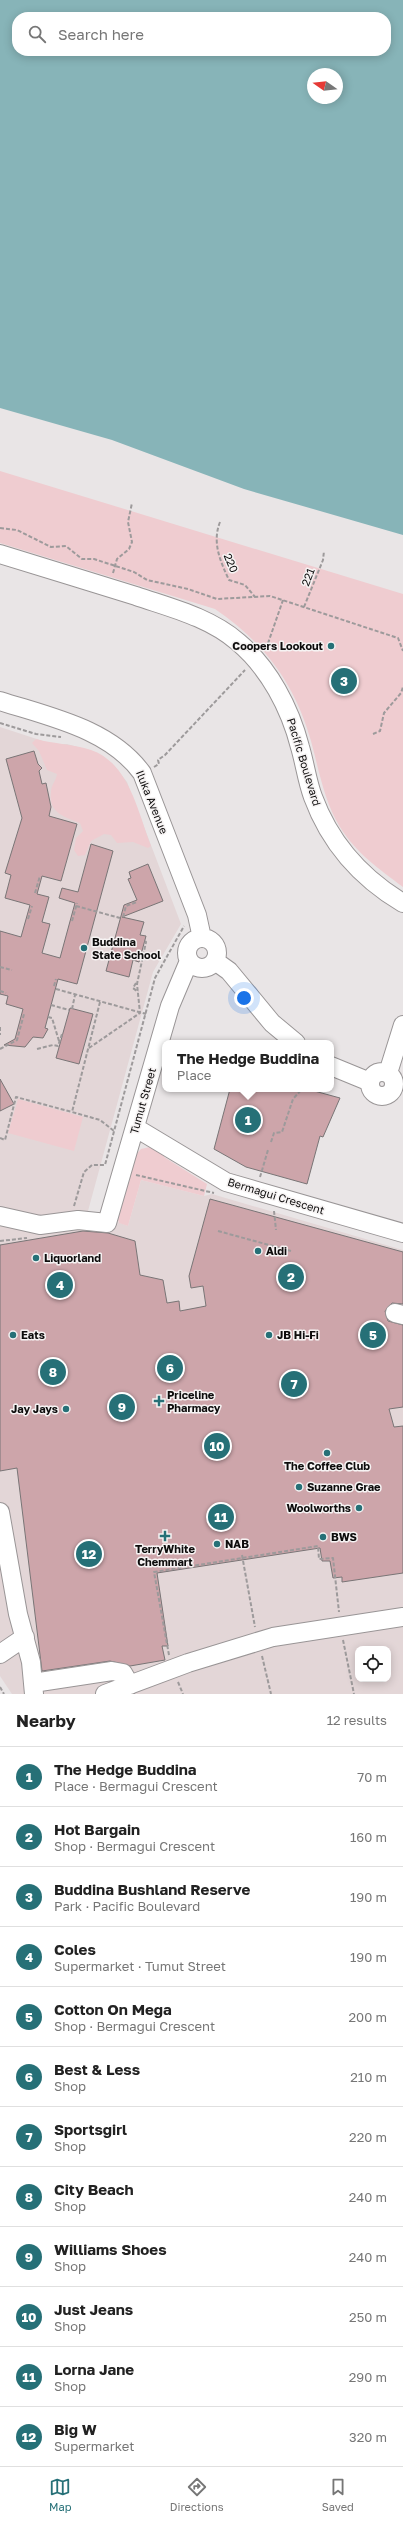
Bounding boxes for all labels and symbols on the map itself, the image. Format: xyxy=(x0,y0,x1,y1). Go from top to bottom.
north arrow xyxy=(307,68,343,104)
street label: 220 xyxy=(222,551,241,574)
street label: 221 xyxy=(298,566,317,588)
place label: Coopers Lookout xyxy=(232,639,324,652)
marker: Coopers Lookout xyxy=(326,641,336,651)
pin: 3 xyxy=(331,666,357,696)
street label: Pacific Boulevard xyxy=(285,716,324,807)
street label: Iluka Avenue xyxy=(134,768,171,836)
place label: Buddina State School xyxy=(92,935,161,961)
marker: Buddina State School xyxy=(79,943,89,953)
your location xyxy=(234,988,254,1008)
street label: Tumut Street xyxy=(127,1066,158,1136)
pin: 1 xyxy=(235,1105,261,1135)
street label: Bermagui Crescent xyxy=(226,1175,326,1216)
place label: Aldi xyxy=(266,1244,287,1257)
marker: Aldi xyxy=(253,1246,263,1256)
place label: Liquorland xyxy=(44,1251,101,1264)
marker: Liquorland xyxy=(31,1253,41,1263)
pin: 2 xyxy=(278,1262,304,1292)
pin: 4 xyxy=(47,1270,73,1300)
pin: 5 xyxy=(360,1320,386,1350)
place label: Eats xyxy=(21,1328,45,1341)
place label: JB Hi-Fi xyxy=(277,1328,319,1341)
marker: Eats xyxy=(8,1330,18,1340)
marker: JB Hi-Fi xyxy=(264,1330,274,1340)
pin: 6 xyxy=(157,1353,183,1383)
pin: 8 xyxy=(40,1357,66,1387)
pin: 7 xyxy=(281,1369,307,1399)
place label: Priceline Pharmacy xyxy=(167,1388,221,1414)
pin: 9 xyxy=(109,1392,135,1422)
marker: Priceline Pharmacy xyxy=(154,1396,164,1406)
place label: Jay Jays xyxy=(11,1402,58,1415)
marker: Jay Jays xyxy=(61,1404,71,1414)
pin: 10 xyxy=(204,1431,230,1461)
marker: The Coffee Club xyxy=(322,1448,332,1458)
place label: The Coffee Club xyxy=(284,1459,370,1472)
place label: Suzanne Grae xyxy=(307,1480,381,1493)
marker: Suzanne Grae xyxy=(294,1482,304,1492)
place label: Woolworths xyxy=(286,1501,351,1514)
pin: 11 xyxy=(208,1502,234,1532)
marker: Woolworths xyxy=(354,1503,364,1513)
place label: BWS xyxy=(331,1530,357,1543)
marker: TerryWhite Chemmart xyxy=(160,1531,170,1541)
marker: BWS xyxy=(318,1532,328,1542)
place label: NAB xyxy=(225,1537,249,1550)
pin: 12 xyxy=(76,1539,102,1569)
marker: NAB xyxy=(212,1539,222,1549)
place label: TerryWhite Chemmart xyxy=(135,1542,195,1568)

